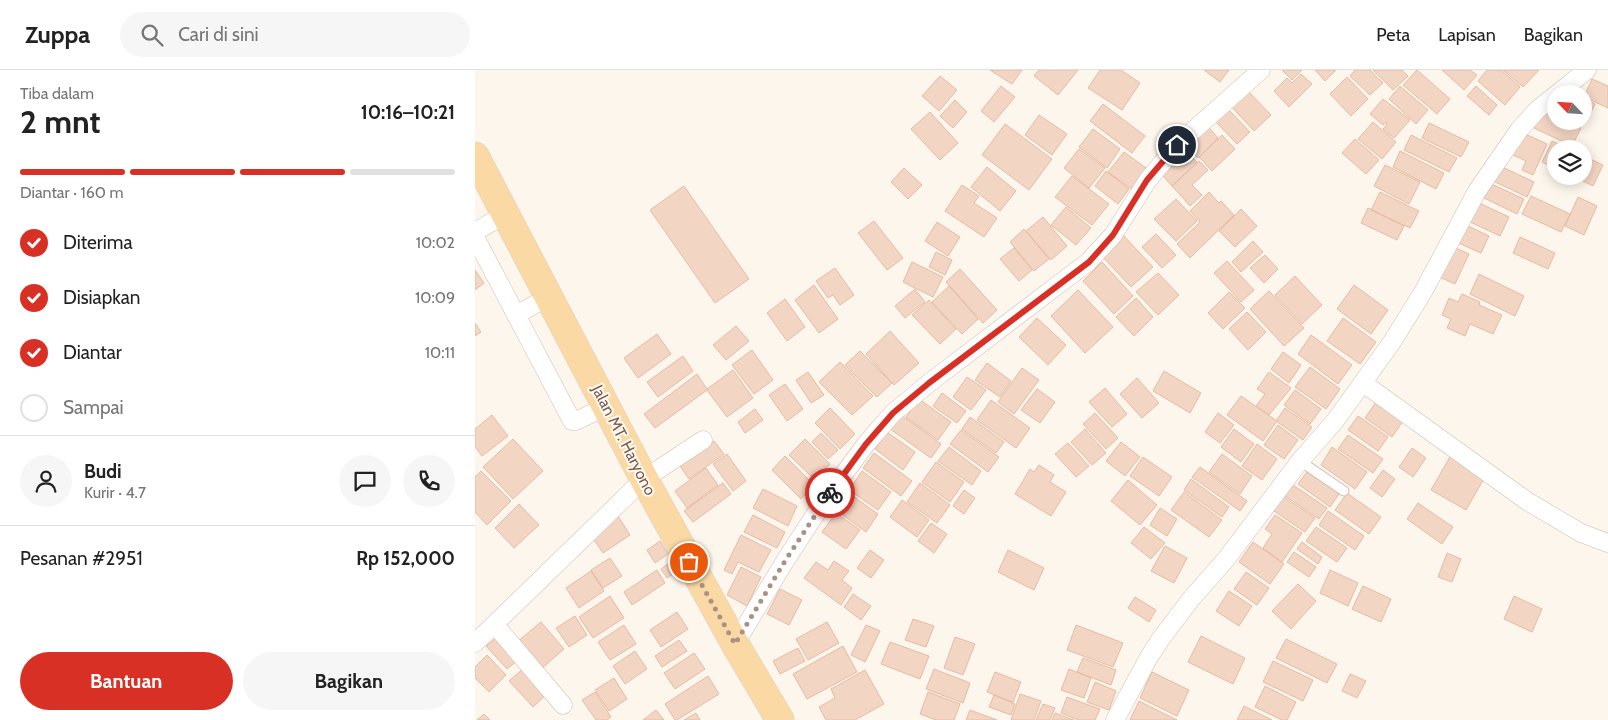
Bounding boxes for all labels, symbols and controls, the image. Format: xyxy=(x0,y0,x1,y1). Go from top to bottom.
search box xyxy=(120,12,470,57)
text: Zuppa xyxy=(25,20,90,49)
icon: search xyxy=(138,21,166,49)
text: Cari di sini xyxy=(178,23,259,46)
text: Peta xyxy=(1376,24,1410,46)
text: Lapisan xyxy=(1438,24,1496,46)
text: Bagikan xyxy=(1524,24,1583,46)
text: Tiba dalam xyxy=(20,84,94,103)
north arrow xyxy=(1547,85,1593,130)
map controls xyxy=(1547,85,1592,185)
text: 10:16–10:21 xyxy=(361,101,455,124)
text: 2 mnt xyxy=(20,102,100,141)
pin xyxy=(1156,124,1198,166)
icon: home xyxy=(1163,131,1191,159)
button: layers xyxy=(1547,140,1592,185)
text: Diantar · 160 m xyxy=(20,183,124,202)
icon: check xyxy=(20,229,48,257)
text: Diterima xyxy=(63,231,133,254)
text: 10:02 xyxy=(416,233,455,252)
icon: check xyxy=(20,284,48,312)
text: Disiapkan xyxy=(63,286,140,309)
text: 10:09 xyxy=(415,288,455,307)
icon: check xyxy=(20,339,48,367)
text: Diantar xyxy=(63,341,122,364)
text: 10:11 xyxy=(425,343,455,362)
street label: Jalan MT. Haryono xyxy=(588,381,660,499)
text: Sampai xyxy=(63,396,124,419)
button: person xyxy=(20,455,72,507)
button: chat xyxy=(339,455,391,507)
button: phone xyxy=(403,455,455,507)
text: Budi xyxy=(84,460,122,483)
courier xyxy=(805,468,855,518)
icon: bike xyxy=(816,479,844,507)
text: Kurir · 4.7 xyxy=(84,483,146,502)
pin xyxy=(668,541,710,583)
text: Pesanan #2951 xyxy=(20,547,143,570)
text: Rp 152,000 xyxy=(356,547,455,570)
icon: bag xyxy=(675,548,703,576)
button: Bantuan xyxy=(20,652,233,710)
button: Bagikan xyxy=(243,652,455,710)

